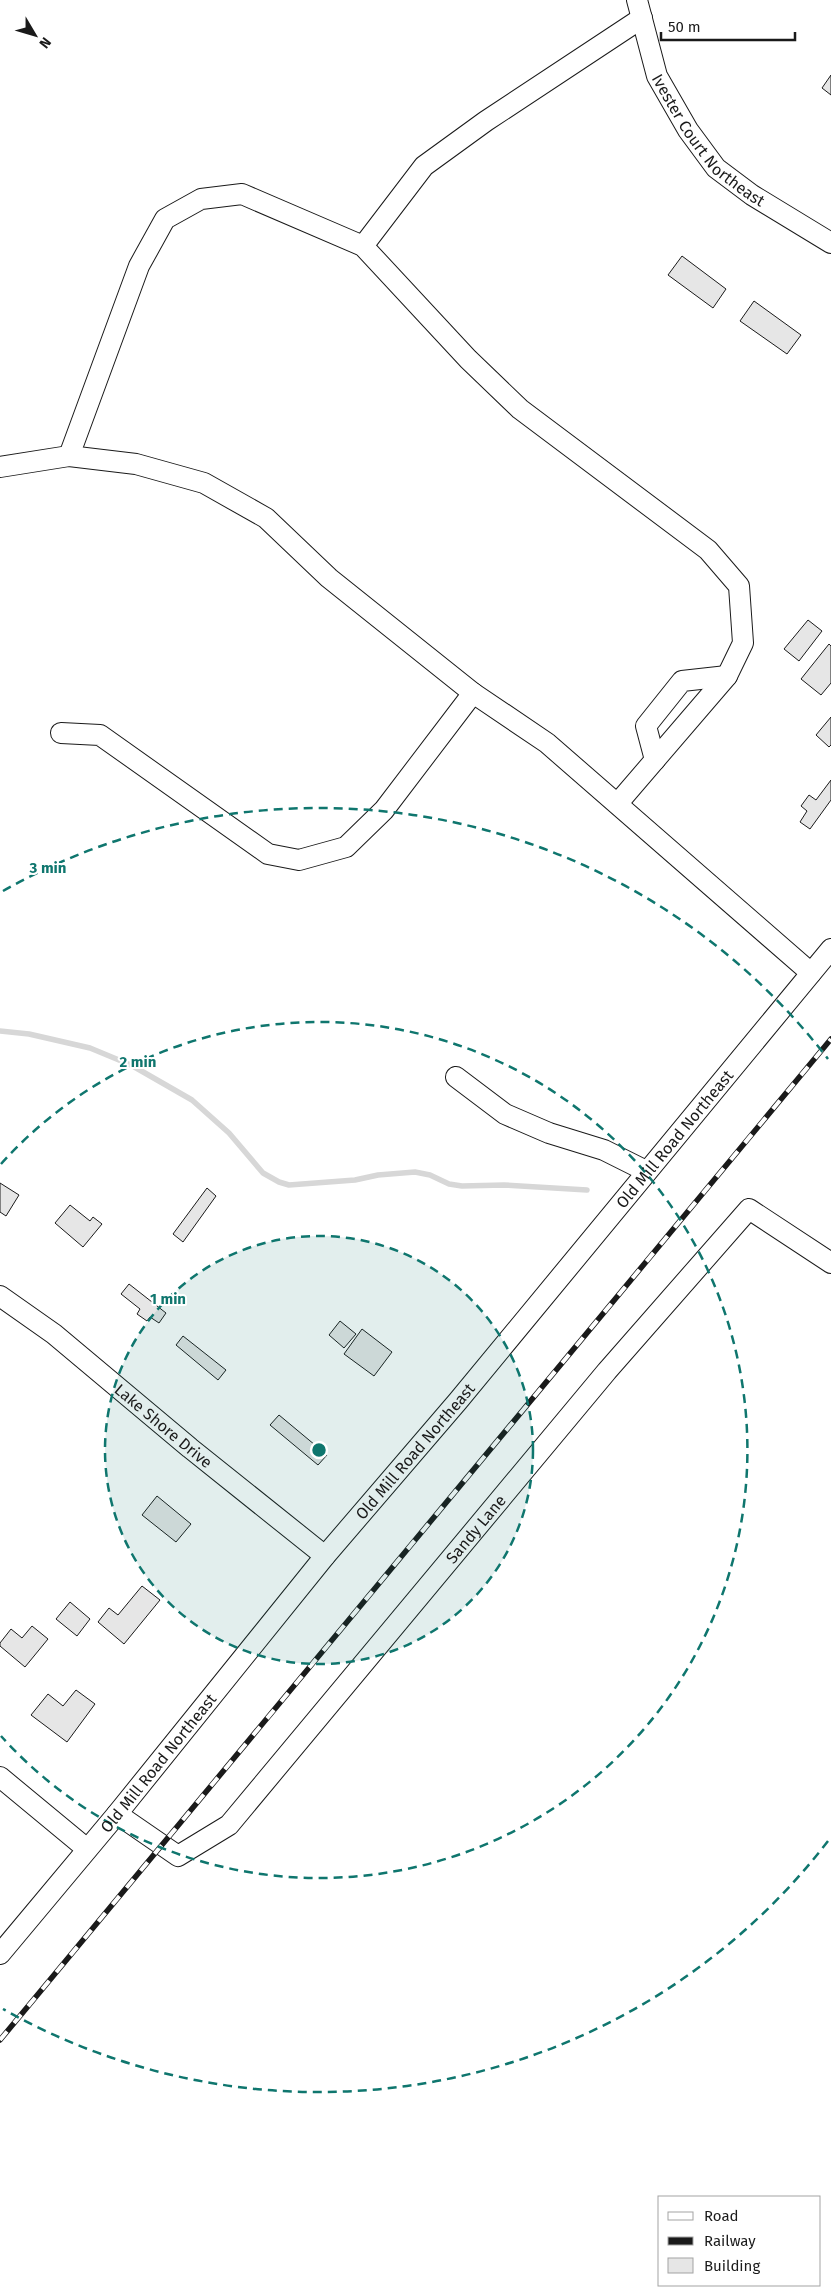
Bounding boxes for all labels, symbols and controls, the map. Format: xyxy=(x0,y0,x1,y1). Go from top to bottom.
north arrow xyxy=(10,10,60,60)
scale bar xyxy=(661,10,795,42)
text: 50 m xyxy=(668,18,701,36)
text: N xyxy=(35,34,54,52)
street label: Ivester Court Northeast xyxy=(648,70,769,210)
text: 3 min xyxy=(29,859,66,877)
text: 2 min xyxy=(120,1053,156,1071)
street label: Old Mill Road Northeast xyxy=(612,1066,737,1212)
text: 1 min xyxy=(150,1290,186,1308)
street label: Old Mill Road Northeast xyxy=(351,1379,479,1523)
street label: Lake Shore Drive xyxy=(111,1380,216,1472)
centre of rings xyxy=(310,1441,328,1459)
street label: Sandy Lane xyxy=(442,1491,509,1567)
street label: Old Mill Road Northeast xyxy=(96,1689,220,1836)
legend xyxy=(658,2196,821,2286)
text: Road xyxy=(704,2207,739,2225)
text: Railway xyxy=(704,2232,756,2250)
text: Building xyxy=(704,2257,760,2275)

